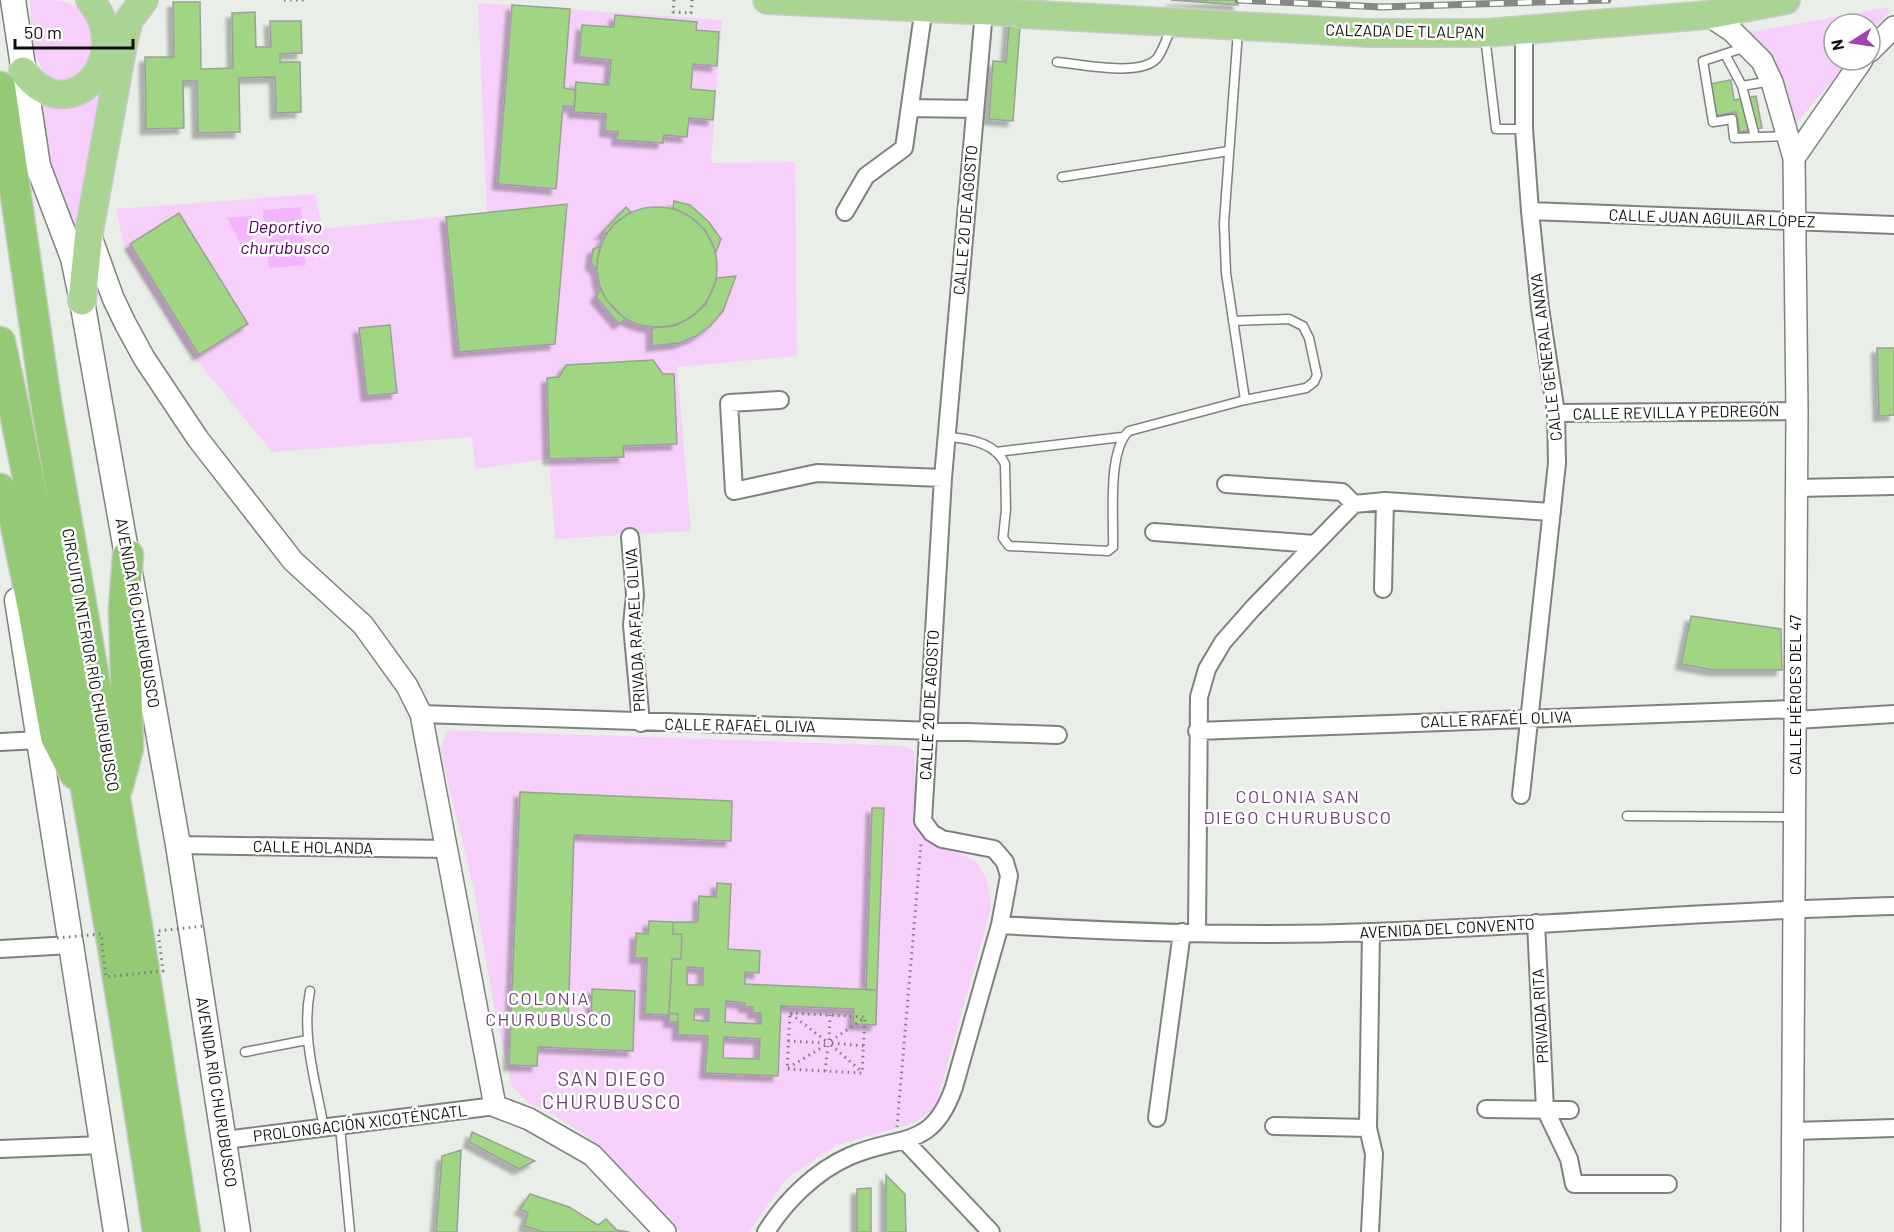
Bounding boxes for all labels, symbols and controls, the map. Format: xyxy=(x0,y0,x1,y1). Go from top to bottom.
scale bar xyxy=(15,12,134,50)
north arrow xyxy=(1822,12,1882,72)
street label: CALZADA DE TLALPAN xyxy=(1325,20,1485,41)
text: 50 m xyxy=(24,21,62,43)
text: N xyxy=(1826,38,1847,52)
street label: CALLE 20 DE AGOSTO xyxy=(948,144,981,296)
street label: CALLE JUAN AGUILAR LÓPEZ xyxy=(1608,204,1816,231)
water label: Deportivo churubusco xyxy=(240,215,330,258)
street label: CALLE GENERAL ANAYA xyxy=(1526,272,1565,442)
street label: CALLE REVILLA Y PEDREGÓN xyxy=(1572,400,1780,423)
street label: AVENIDA RÍO CHURUBUSCO xyxy=(112,517,165,709)
street label: CIRCUITO INTERIOR RÍO CHURUBUSCO xyxy=(59,527,124,793)
street label: PRIVADA RAFAEL OLIVA xyxy=(621,547,648,713)
street label: CALLE HÉROES DEL 47 xyxy=(1785,614,1804,775)
street label: CALLE 20 DE AGOSTO xyxy=(915,629,942,781)
street label: CALLE RAFAÉL OLIVA xyxy=(1420,706,1572,731)
street label: CALLE RAFAÉL OLIVA xyxy=(664,714,816,735)
district label: COLONIA SAN DIEGO CHURUBUSCO xyxy=(1203,785,1393,828)
street label: CALLE HOLANDA xyxy=(253,836,374,857)
street label: AVENIDA DEL CONVENTO xyxy=(1359,913,1535,942)
street label: PRIVADA RITA xyxy=(1528,968,1551,1064)
district label: COLONIA CHURUBUSCO xyxy=(485,987,613,1030)
street label: AVENIDA RÍO CHURUBUSCO xyxy=(193,995,242,1188)
district label: SAN DIEGO CHURUBUSCO xyxy=(542,1066,682,1113)
street label: PROLONGACIÓN XICOTÉNCATL xyxy=(252,1100,468,1145)

